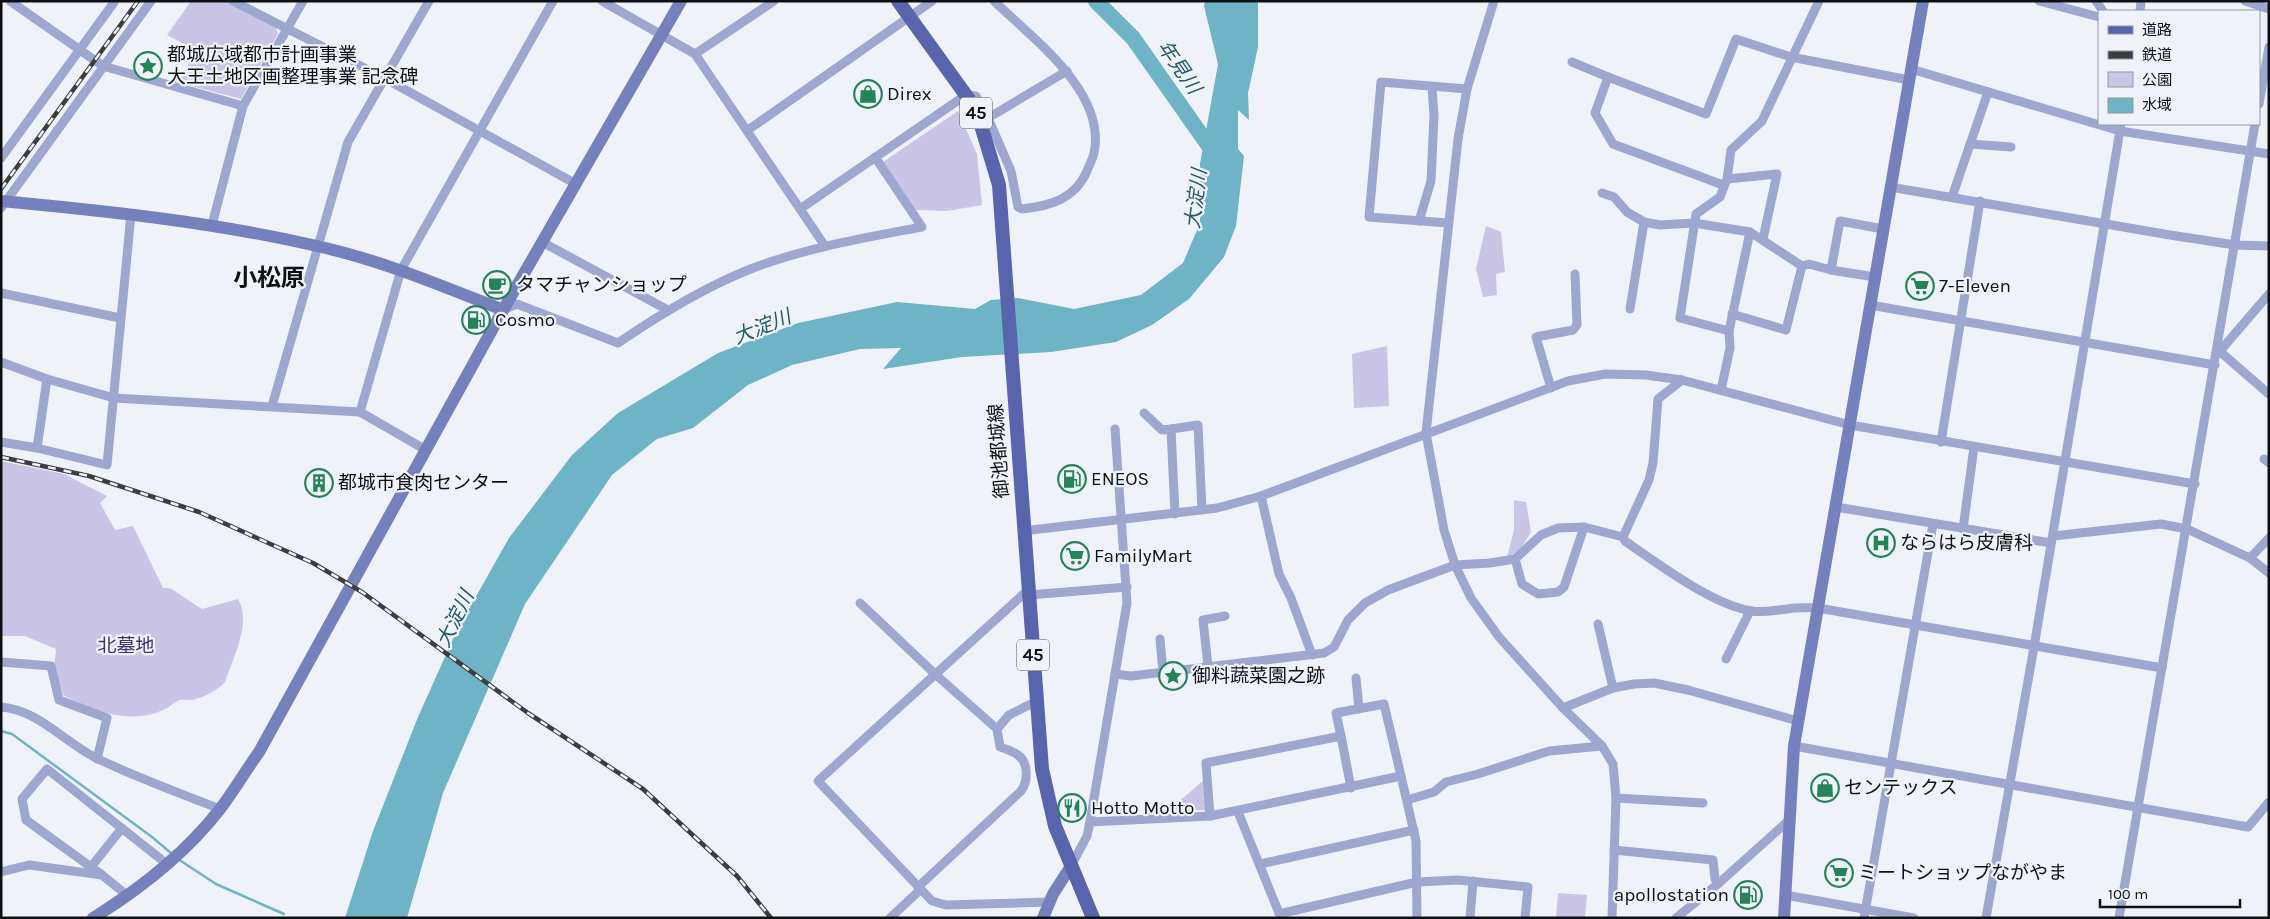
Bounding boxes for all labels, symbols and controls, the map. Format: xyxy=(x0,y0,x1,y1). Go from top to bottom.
legend xyxy=(2098,10,2260,125)
text: 道路 xyxy=(2142,21,2172,39)
water label: 年見川 xyxy=(1152,36,1207,100)
place label: 都城広域都市計画事業 大王土地区画整理事業 記念碑 xyxy=(167,44,419,88)
text: 鉄道 xyxy=(2142,46,2172,64)
place icon: 都城広域都市計画事業 大王土地区画整理事業 記念碑 xyxy=(133,51,163,81)
text: 公園 xyxy=(2142,71,2172,89)
shop icon: Direx xyxy=(853,79,883,109)
place label: Direx xyxy=(887,83,932,105)
text: 水域 xyxy=(2142,96,2172,114)
road number: 45 xyxy=(960,98,992,128)
water label: 大淀川 xyxy=(1181,166,1211,230)
district label: 小松原 xyxy=(233,264,305,292)
cafe icon: タマチャンショップ xyxy=(482,270,512,300)
supermarket icon: 7-Eleven xyxy=(1905,271,1935,301)
place label: タマチャンショップ xyxy=(516,274,687,296)
place label: 7-Eleven xyxy=(1939,275,2011,297)
water label: 大淀川 xyxy=(730,304,796,349)
fuel station icon: Cosmo xyxy=(461,305,491,335)
place label: Cosmo xyxy=(495,309,555,331)
street label: 御池都城線 xyxy=(985,403,1013,499)
fuel station icon: ENEOS xyxy=(1057,464,1087,494)
building icon: 都城市食肉センター xyxy=(304,468,334,498)
place label: ENEOS xyxy=(1091,468,1149,490)
place label: 都城市食肉センター xyxy=(338,472,509,494)
hospital icon: ならはら皮膚科 xyxy=(1866,528,1896,558)
place label: ならはら皮膚科 xyxy=(1900,532,2033,554)
supermarket icon: FamilyMart xyxy=(1060,541,1090,571)
place label: FamilyMart xyxy=(1094,545,1192,567)
water label: 大淀川 xyxy=(432,585,479,651)
park label: 北墓地 xyxy=(97,635,155,657)
road number: 45 xyxy=(1017,640,1049,670)
place icon: 御料蔬菜園之跡 xyxy=(1158,661,1188,691)
place label: 御料蔬菜園之跡 xyxy=(1192,665,1325,687)
shop icon: センテックス xyxy=(1810,773,1840,803)
place label: センテックス xyxy=(1844,777,1957,799)
restaurant icon: Hotto Motto xyxy=(1057,793,1087,823)
place label: Hotto Motto xyxy=(1091,797,1194,819)
supermarket icon: ミートショップながやま xyxy=(1824,858,1854,888)
place label: ミートショップながやま xyxy=(1858,862,2067,884)
scale bar xyxy=(2100,876,2240,908)
fuel station icon: apollostation xyxy=(1733,880,1763,910)
place label: apollostation xyxy=(1614,884,1729,906)
text: 100 m xyxy=(2108,885,2148,903)

